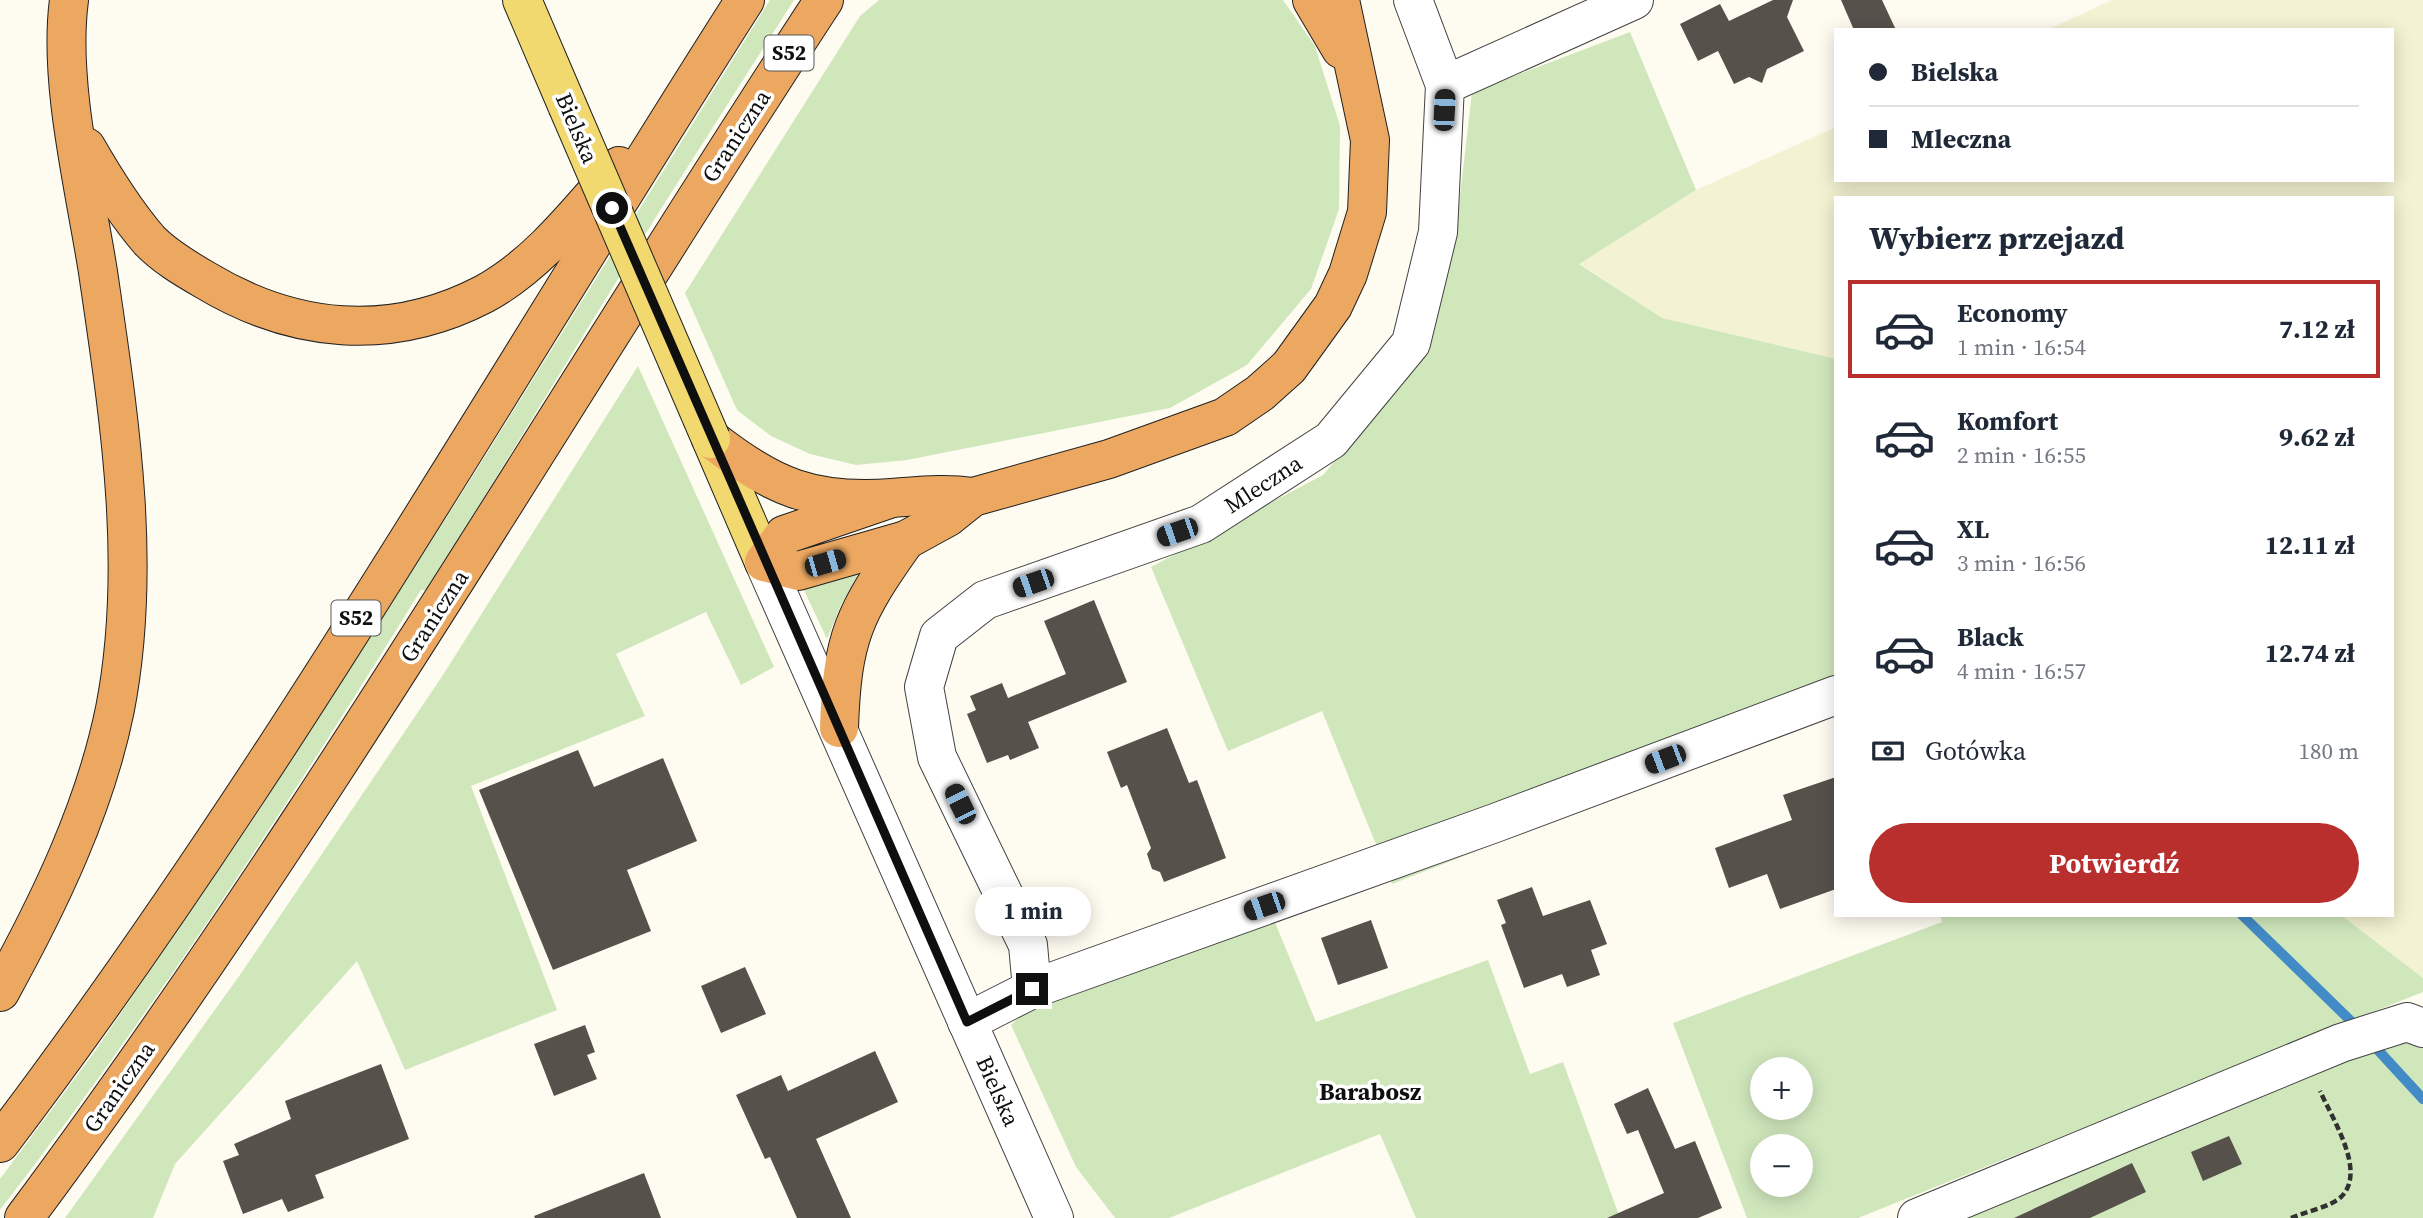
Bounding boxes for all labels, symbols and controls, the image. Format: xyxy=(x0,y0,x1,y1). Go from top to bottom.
road number: S52 xyxy=(764,36,814,70)
text: Bielska xyxy=(1911,54,1998,90)
street label: Graniczna xyxy=(694,83,778,189)
street label: Bielska xyxy=(548,88,606,168)
car xyxy=(1433,88,1456,132)
text: Mleczna xyxy=(1911,121,2011,157)
route start xyxy=(596,192,628,224)
text: Wybierz przejazd xyxy=(1869,216,2125,260)
text: Economy xyxy=(1957,295,2068,331)
icon: car xyxy=(1873,298,1936,361)
text: 7.12 zł xyxy=(2279,311,2355,347)
text: 1 min · 16:54 xyxy=(1957,331,2086,363)
text: Komfort xyxy=(1957,403,2058,439)
icon: car xyxy=(1873,406,1936,469)
text: 9.62 zł xyxy=(2279,419,2355,455)
text: 2 min · 16:55 xyxy=(1957,439,2086,471)
street label: Mleczna xyxy=(1218,447,1308,521)
text: XL xyxy=(1957,511,1989,547)
icon: car xyxy=(1873,514,1936,577)
car xyxy=(1154,515,1201,549)
text: 12.11 zł xyxy=(2265,527,2355,563)
car xyxy=(802,547,849,579)
text: 3 min · 16:56 xyxy=(1957,547,2086,579)
street label: Graniczna xyxy=(392,563,476,669)
car xyxy=(1010,566,1057,600)
road number: S52 xyxy=(332,600,380,636)
text: Black xyxy=(1957,619,2024,655)
icon: car xyxy=(1873,622,1936,685)
text: 12.74 zł xyxy=(2265,635,2355,671)
text: 4 min · 16:57 xyxy=(1957,655,2086,687)
icon: cash xyxy=(1869,732,1907,770)
text: Gotówka xyxy=(1925,733,2026,769)
text: 180 m xyxy=(2298,735,2359,767)
car xyxy=(1642,742,1689,776)
car xyxy=(942,781,979,827)
button: Potwierdź xyxy=(1869,823,2359,903)
callout: 1 min xyxy=(974,888,1090,936)
car xyxy=(1241,889,1288,923)
text: 1 min xyxy=(1003,895,1063,927)
route end xyxy=(1016,973,1048,1005)
street label: Graniczna xyxy=(76,1035,162,1139)
street label: Bielska xyxy=(968,1051,1028,1131)
map controls xyxy=(1750,1057,1813,1197)
button: + xyxy=(1750,1057,1813,1120)
district label: Barabosz xyxy=(1319,1075,1421,1108)
button: − xyxy=(1750,1134,1813,1197)

